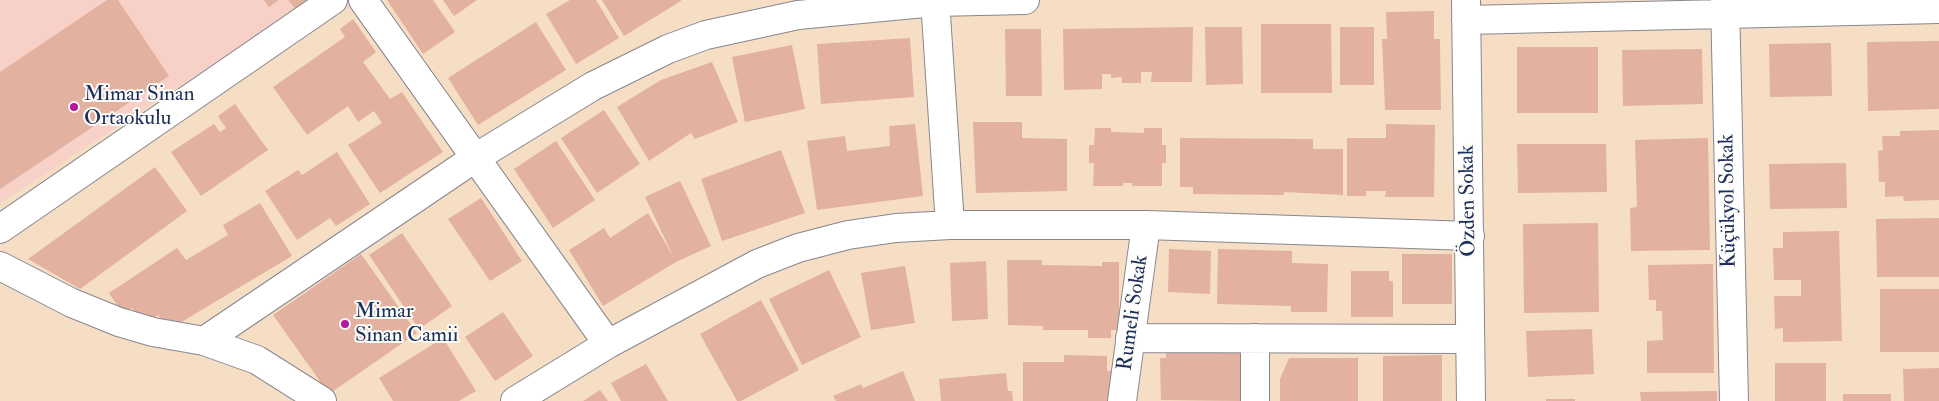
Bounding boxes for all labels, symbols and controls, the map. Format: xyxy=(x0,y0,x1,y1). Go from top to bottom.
place label: Mimar Sinan Ortaokulu xyxy=(84,82,195,132)
marker: Mimar Sinan Ortaokulu xyxy=(68,101,80,113)
street label: Küçükyol Sokak xyxy=(1715,134,1743,268)
street label: Özden Sokak xyxy=(1455,145,1483,257)
street label: Rumeli Sokak xyxy=(1113,254,1155,372)
place label: Mimar Sinan Camii xyxy=(355,299,458,349)
marker: Mimar Sinan Camii xyxy=(339,318,351,330)

